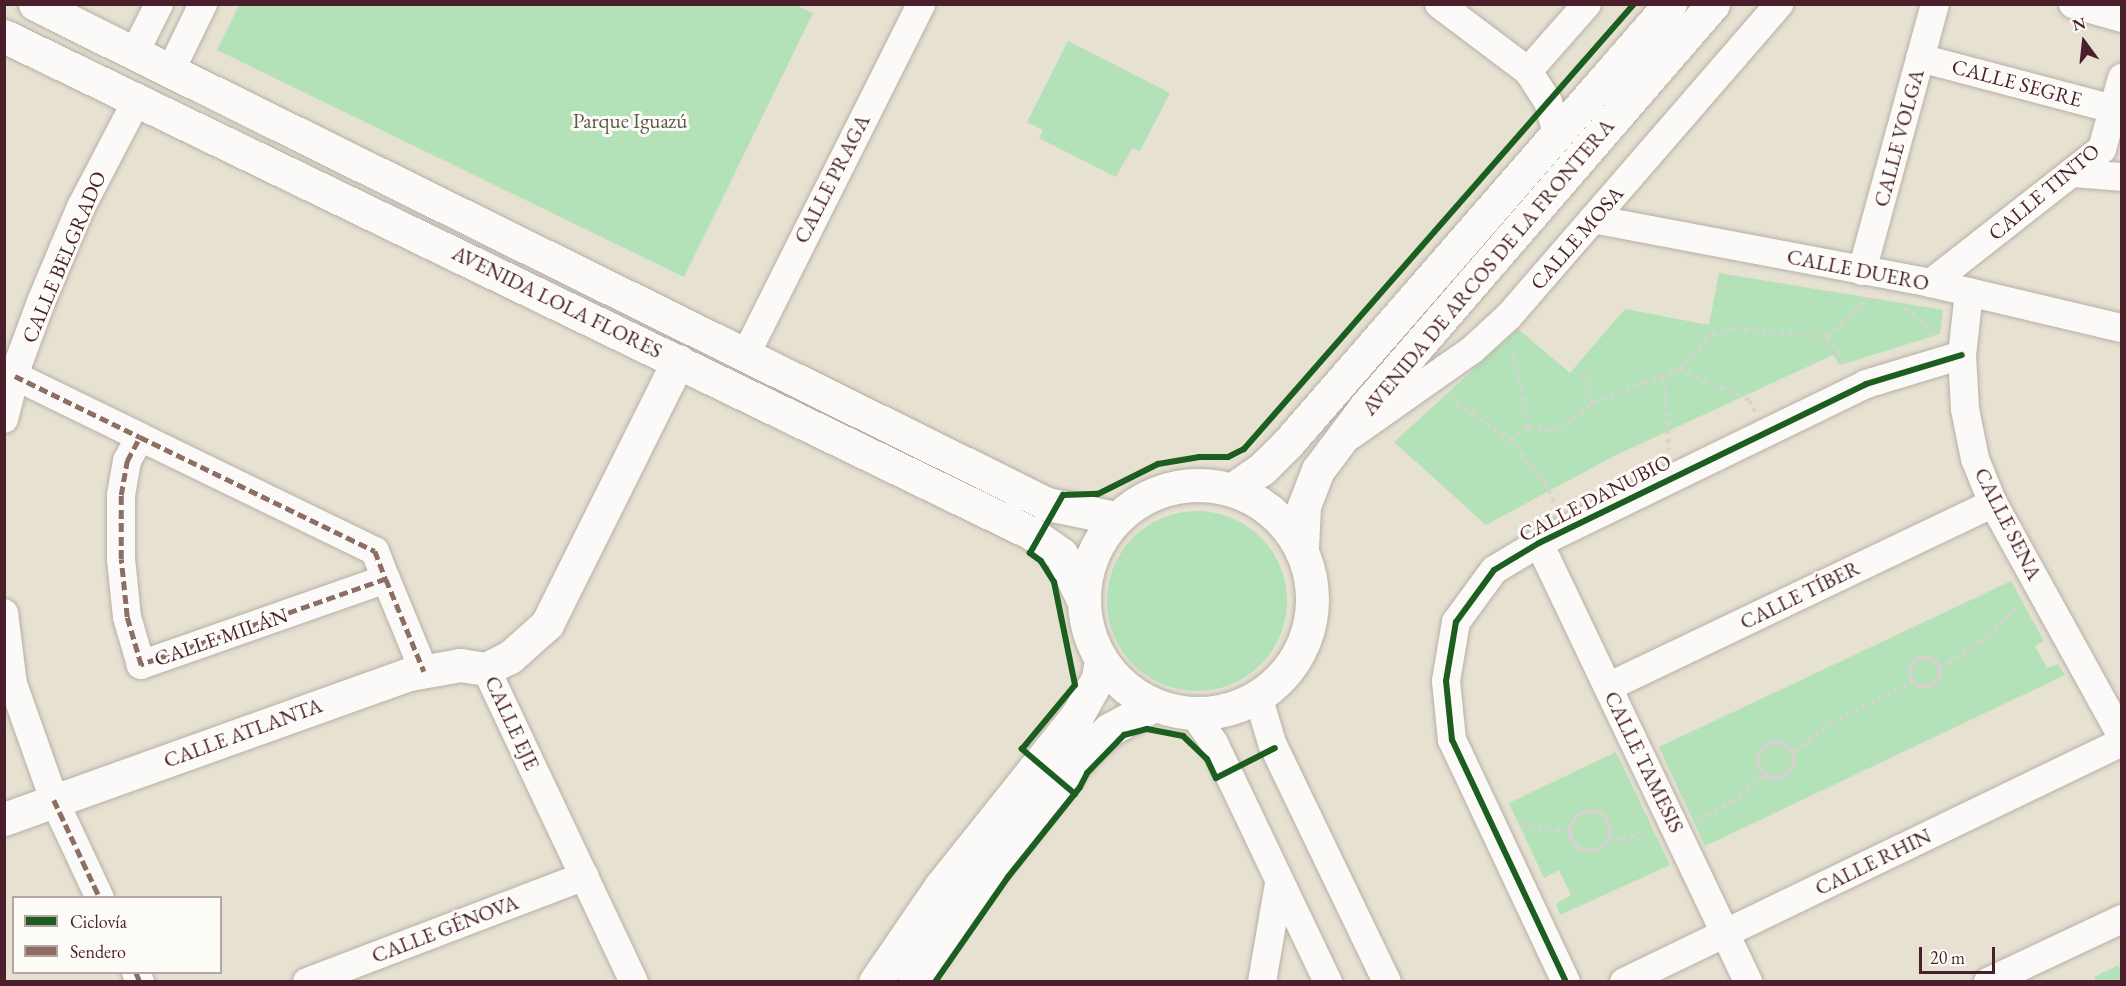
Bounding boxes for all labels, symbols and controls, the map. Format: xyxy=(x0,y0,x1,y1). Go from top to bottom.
north arrow xyxy=(2054,12,2114,72)
text: N xyxy=(2070,12,2088,36)
street label: CALLE SEGRE xyxy=(1949,54,2085,112)
street label: CALLE VOLGA xyxy=(1869,66,1929,210)
park label: Parque Iguazú xyxy=(573,108,687,134)
street label: CALLE PRAGA xyxy=(789,110,875,248)
street label: AVENIDA DE ARCOS DE LA FRONTERA xyxy=(1357,114,1619,420)
street label: CALLE TINTO xyxy=(1983,138,2105,246)
street label: CALLE BELGRADO xyxy=(16,167,112,347)
street label: CALLE MOSA xyxy=(1525,181,1629,295)
street label: AVENIDA LOLA FLORES xyxy=(448,240,666,364)
street label: CALLE DUERO xyxy=(1785,244,1931,296)
street label: CALLE DANUBIO xyxy=(1515,449,1675,547)
street label: CALLE SENA xyxy=(1969,464,2047,584)
street label: CALLE TÍBER xyxy=(1736,555,1864,635)
street label: CALLE MILÁN xyxy=(151,602,291,672)
street label: CALLE EJE xyxy=(479,672,545,774)
street label: CALLE TAMESIS xyxy=(1599,687,1689,837)
street label: CALLE ATLANTA xyxy=(160,693,326,773)
street label: CALLE RHIN xyxy=(1811,823,1935,901)
street label: CALLE GÉNOVA xyxy=(368,889,522,969)
legend xyxy=(12,896,222,974)
text: Ciclovía xyxy=(70,910,127,933)
scale bar xyxy=(1922,935,1998,973)
text: Sendero xyxy=(70,940,126,963)
text: 20 m xyxy=(1930,946,1965,969)

